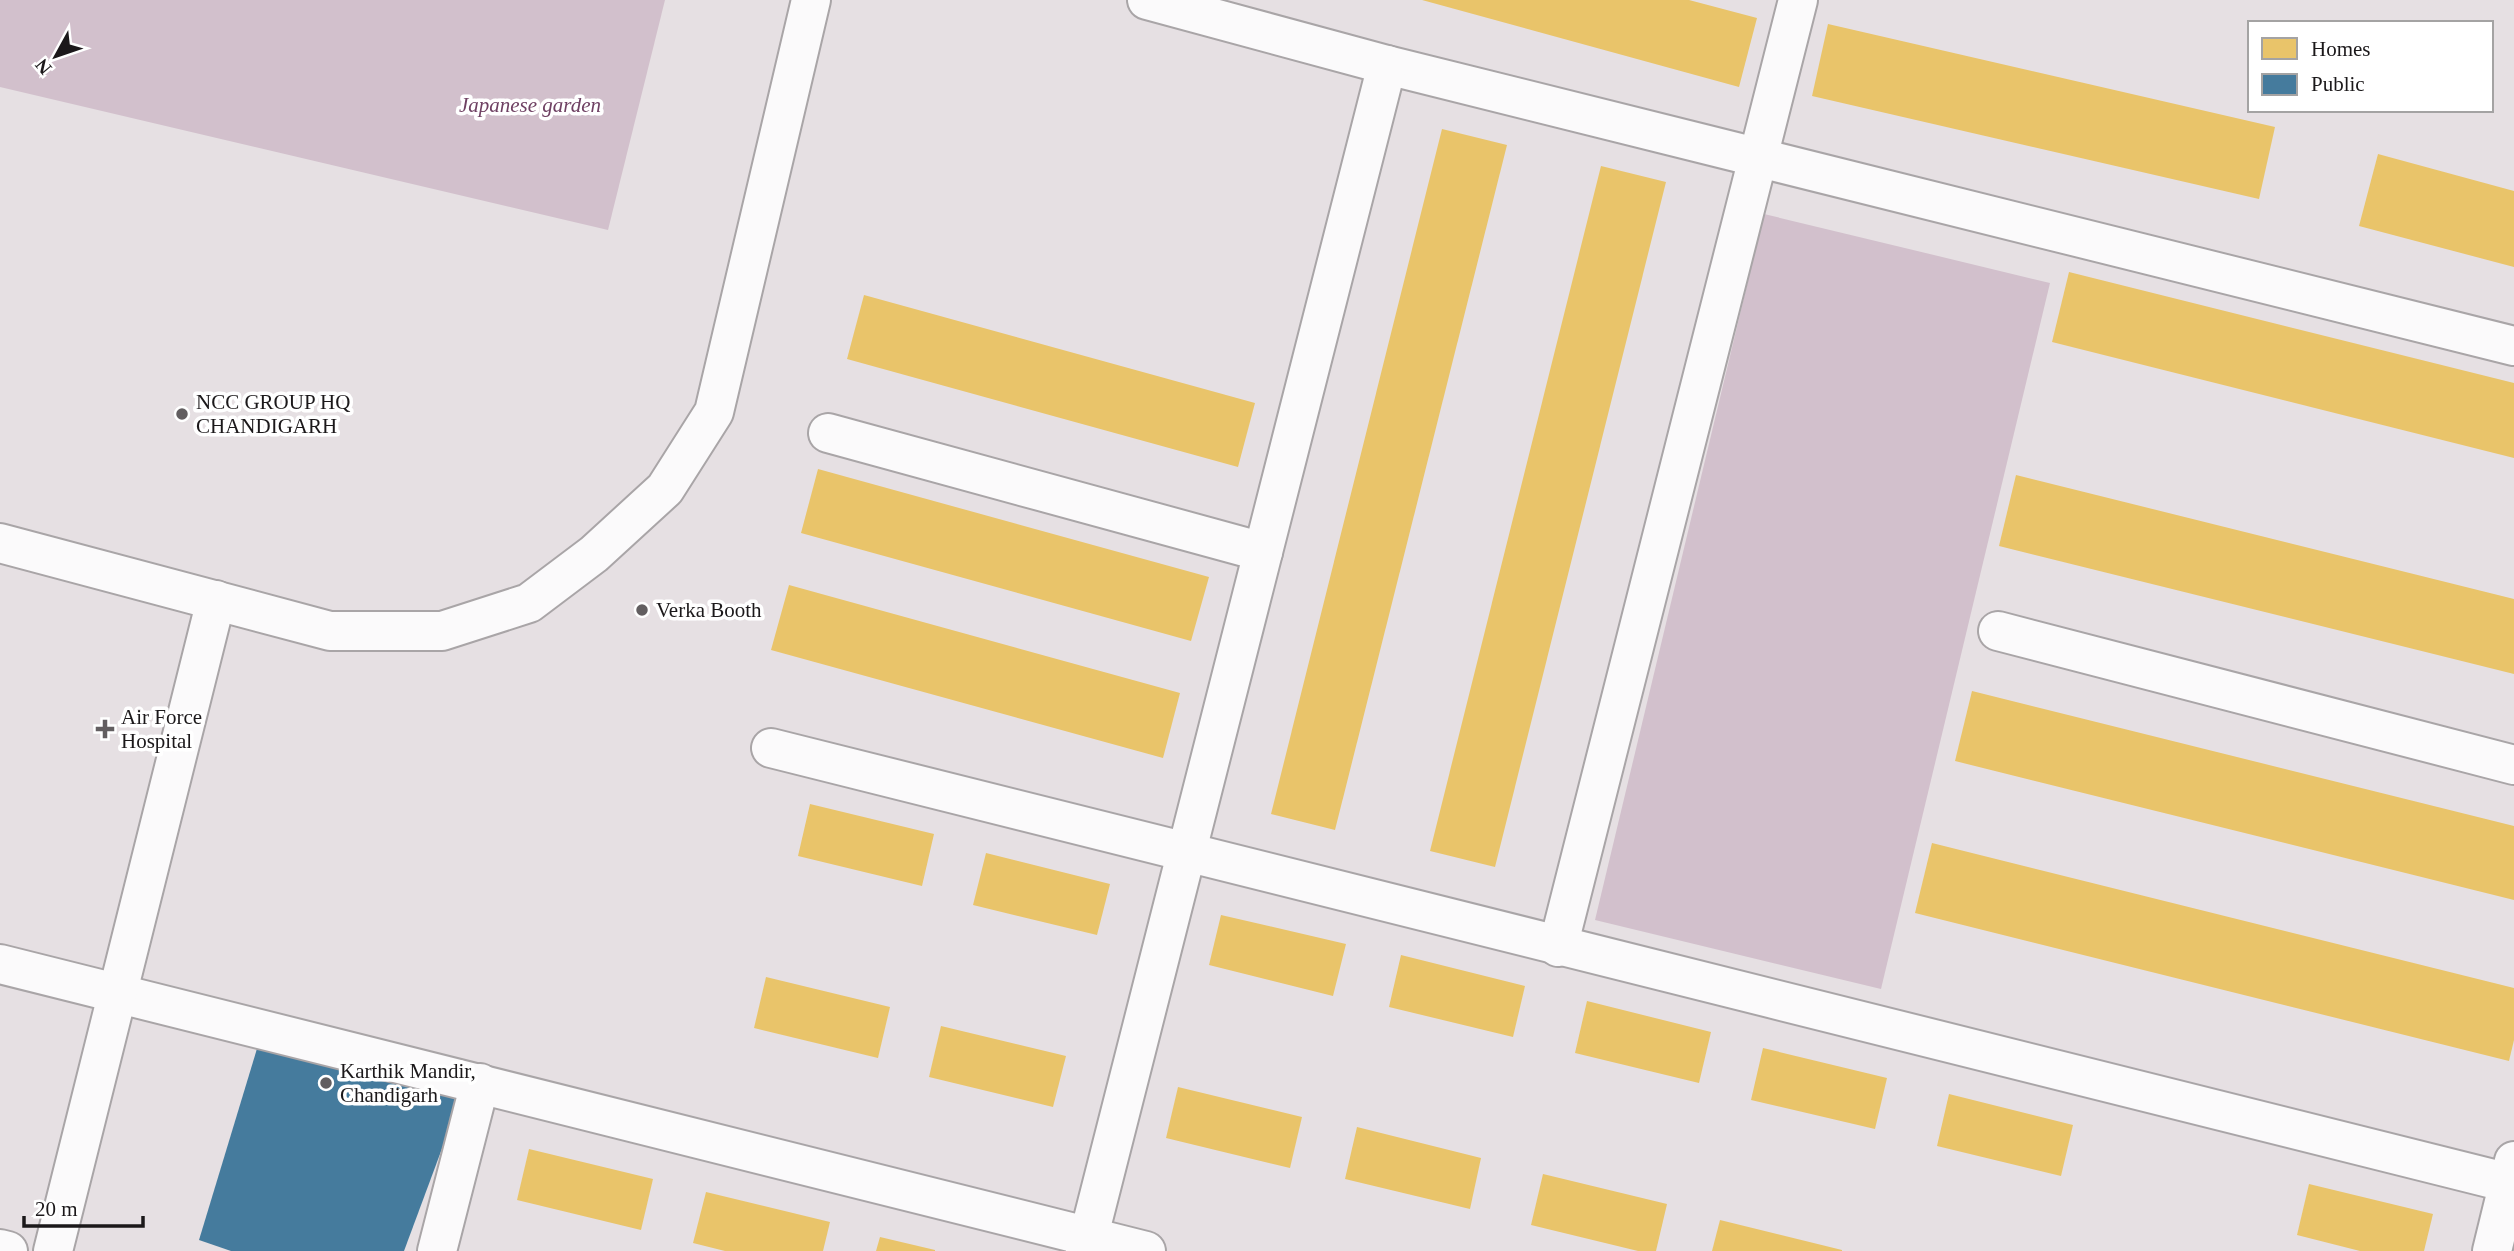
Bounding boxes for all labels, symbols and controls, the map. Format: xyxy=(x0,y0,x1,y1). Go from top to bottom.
north arrow xyxy=(21,21,91,91)
legend xyxy=(2248,21,2493,112)
text: Homes xyxy=(2311,37,2371,61)
text: N xyxy=(31,54,56,79)
text: Public xyxy=(2311,72,2365,96)
park label: Japanese garden xyxy=(459,93,601,117)
place label: NCC GROUP HQ CHANDIGARH xyxy=(196,390,350,438)
marker: NCC GROUP HQ CHANDIGARH xyxy=(174,406,190,422)
place label: Verka Booth xyxy=(656,598,762,622)
marker: Verka Booth xyxy=(634,602,650,618)
place label: Air Force Hospital xyxy=(121,705,202,753)
marker: Air Force Hospital xyxy=(95,719,115,739)
place label: Karthik Mandir, Chandigarh xyxy=(340,1059,476,1107)
marker: Karthik Mandir, Chandigarh xyxy=(318,1075,334,1091)
scale bar xyxy=(24,1184,144,1228)
text: 20 m xyxy=(35,1197,78,1221)

